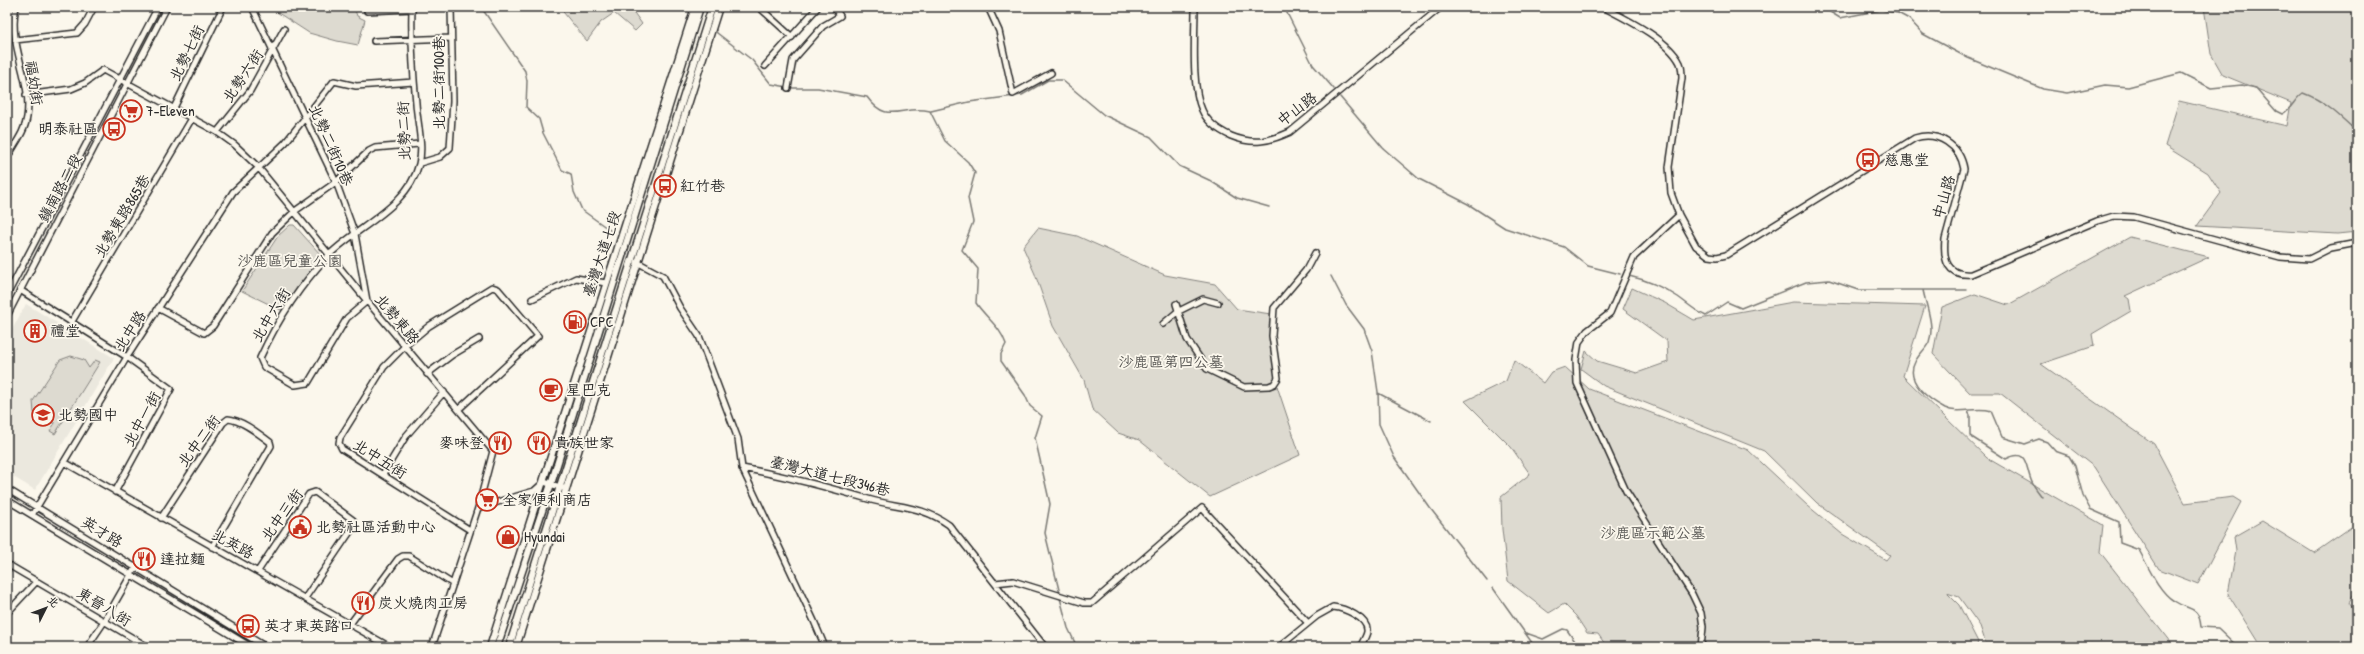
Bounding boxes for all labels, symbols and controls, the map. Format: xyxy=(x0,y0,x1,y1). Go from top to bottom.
street label: 北勢七街 xyxy=(164,21,209,84)
street label: 北勢二街100巷 xyxy=(428,36,449,130)
street label: 北勢六街 xyxy=(217,45,268,106)
street label: 福幼街 xyxy=(21,59,48,107)
street label: 中山路 xyxy=(1272,87,1321,131)
supermarket icon: 7-Eleven xyxy=(118,98,144,124)
place label: 7-Eleven xyxy=(146,100,195,121)
street label: 北勢二街10巷 xyxy=(304,101,359,189)
street label: 北勢二街 xyxy=(392,101,415,161)
bus stop icon: 明泰社區 xyxy=(101,116,127,142)
place label: 明泰社區 xyxy=(38,118,98,139)
bus stop icon: 慈惠堂 xyxy=(1855,147,1881,173)
place label: 慈惠堂 xyxy=(1884,149,1929,170)
street label: 鎮南路二段 xyxy=(33,150,86,226)
street label: 北勢東路865巷 xyxy=(88,170,155,261)
street label: 中山路 xyxy=(1927,172,1960,221)
bus stop icon: 紅竹巷 xyxy=(652,173,678,199)
place label: 紅竹巷 xyxy=(680,175,725,196)
street label: 臺灣大道七段 xyxy=(578,208,625,300)
park label: 沙鹿區兒童公園 xyxy=(237,250,343,271)
street label: 北中六街 xyxy=(246,284,295,346)
street label: 北勢東路 xyxy=(370,289,425,348)
street label: 北中路 xyxy=(109,306,151,355)
fuel station icon: CPC xyxy=(562,309,588,335)
place label: CPC xyxy=(590,311,614,332)
building icon: 禮堂 xyxy=(22,318,48,344)
place label: 禮堂 xyxy=(50,320,80,341)
park label: 沙鹿區第四公墓 xyxy=(1118,351,1224,372)
cafe icon: 星巴克 xyxy=(538,377,564,403)
place label: 星巴克 xyxy=(566,379,611,400)
street label: 北中一街 xyxy=(118,387,165,450)
school or university icon: 北勢國中 xyxy=(30,402,56,428)
place label: 北勢國中 xyxy=(58,404,118,425)
street label: 北中二街 xyxy=(172,410,225,471)
restaurant icon: 麥味登 xyxy=(487,430,513,456)
restaurant icon: 貴族世家 xyxy=(526,430,552,456)
place label: 麥味登 xyxy=(439,432,484,453)
place label: 貴族世家 xyxy=(554,432,614,453)
street label: 北中五街 xyxy=(349,434,411,483)
street label: 臺灣大道七段346巷 xyxy=(768,450,893,501)
street label: 北中三街 xyxy=(255,484,308,545)
supermarket icon: 全家便利商店 xyxy=(474,487,500,513)
place label: 全家便利商店 xyxy=(502,489,592,510)
street label: 英才路 xyxy=(78,511,127,552)
public building icon: 北勢社區活動中心 xyxy=(287,514,313,540)
place label: 北勢社區活動中心 xyxy=(316,516,436,537)
park label: 沙鹿區示範公墓 xyxy=(1600,522,1706,543)
street label: 北英路 xyxy=(208,524,258,563)
shop icon: Hyundai xyxy=(495,524,521,550)
place label: Hyundai xyxy=(524,526,565,547)
restaurant icon: 達拉麵 xyxy=(131,546,157,572)
place label: 達拉麵 xyxy=(160,548,205,569)
street label: 東晉八街 xyxy=(73,582,135,631)
north arrow xyxy=(26,588,66,628)
restaurant icon: 炭火燒肉工房 xyxy=(350,590,376,616)
place label: 炭火燒肉工房 xyxy=(378,592,468,613)
text: 北 xyxy=(45,593,62,610)
bus stop icon: 英才東英路口 xyxy=(235,613,261,639)
place label: 英才東英路口 xyxy=(264,615,354,636)

